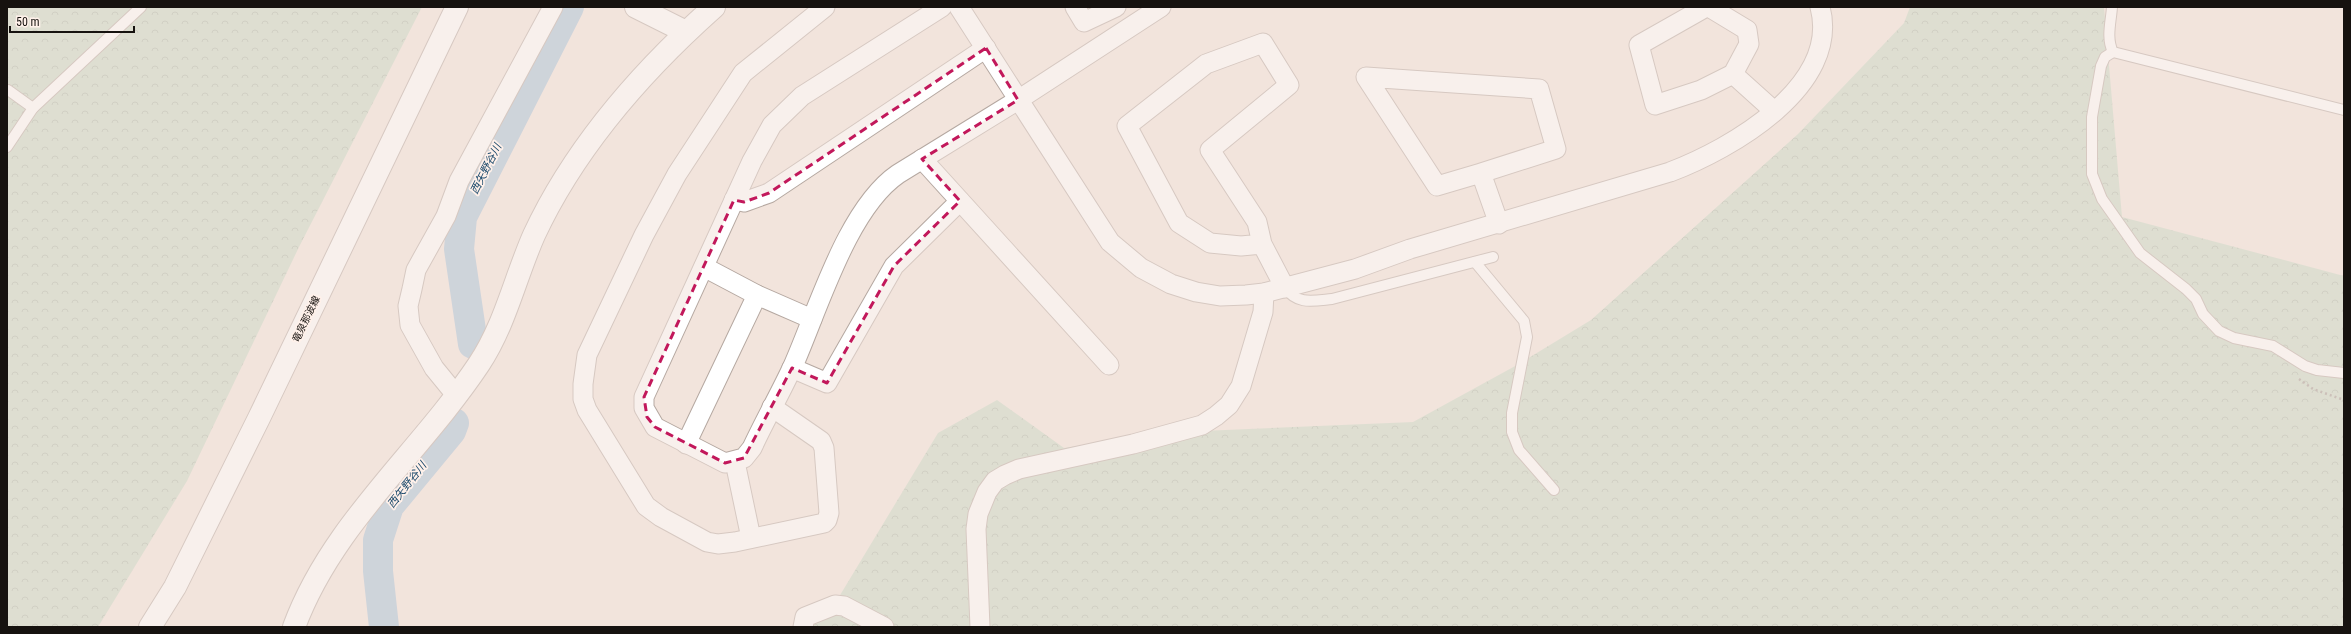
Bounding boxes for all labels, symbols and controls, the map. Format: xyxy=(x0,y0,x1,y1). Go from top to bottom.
scale bar xyxy=(10,8,134,34)
text: 50 m xyxy=(16,15,40,29)
water label: 西矢野谷川 xyxy=(468,141,505,196)
street label: 竜泉那波線 xyxy=(290,294,322,344)
water label: 西矢野谷川 xyxy=(385,459,430,511)

